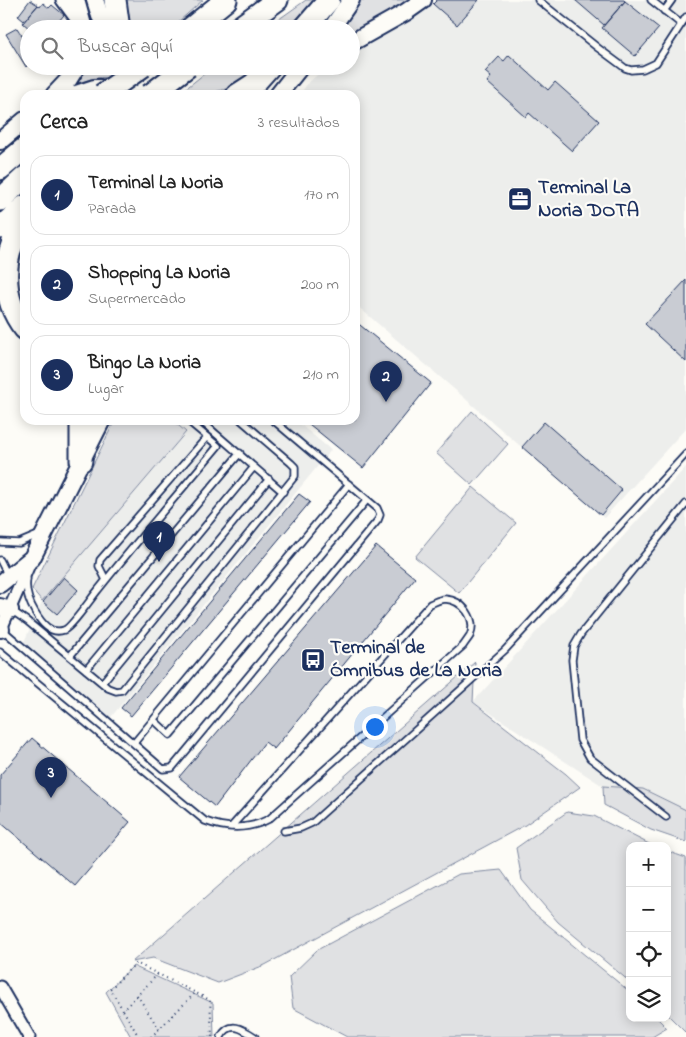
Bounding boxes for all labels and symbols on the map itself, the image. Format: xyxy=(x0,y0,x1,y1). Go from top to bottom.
place label: Terminal La Noria DOTA xyxy=(538,174,639,226)
office icon: Terminal La Noria DOTA xyxy=(507,186,533,212)
pin: 2 xyxy=(370,361,402,402)
pin: 1 xyxy=(143,521,175,562)
place label: Terminal de Ómnibus de La Noria xyxy=(330,634,502,686)
bus stop icon: Terminal de Ómnibus de La Noria xyxy=(300,647,326,673)
your location xyxy=(362,714,388,740)
pin: 3 xyxy=(35,757,67,798)

